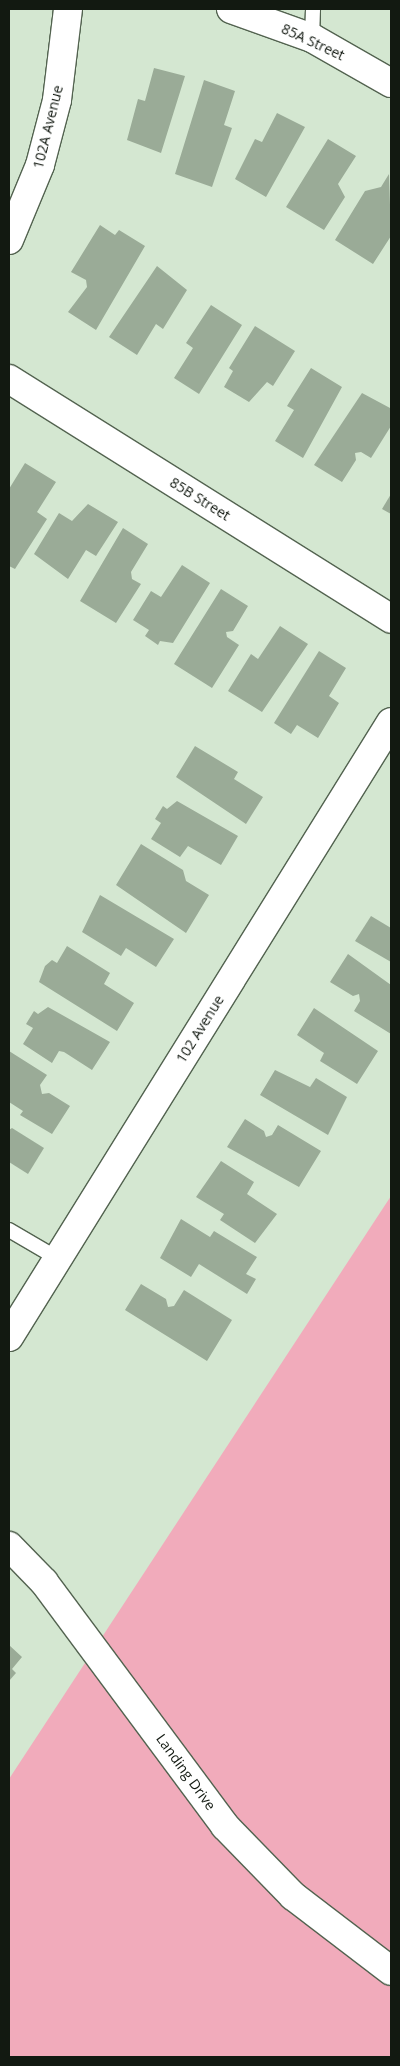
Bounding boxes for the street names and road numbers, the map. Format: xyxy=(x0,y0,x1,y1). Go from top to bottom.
street label: 85A Street xyxy=(279,20,347,64)
street label: 102A Avenue xyxy=(30,84,66,170)
street label: 85B Street xyxy=(167,474,233,524)
street label: 102 Avenue xyxy=(173,992,227,1066)
street label: Landing Drive xyxy=(153,1731,219,1813)

